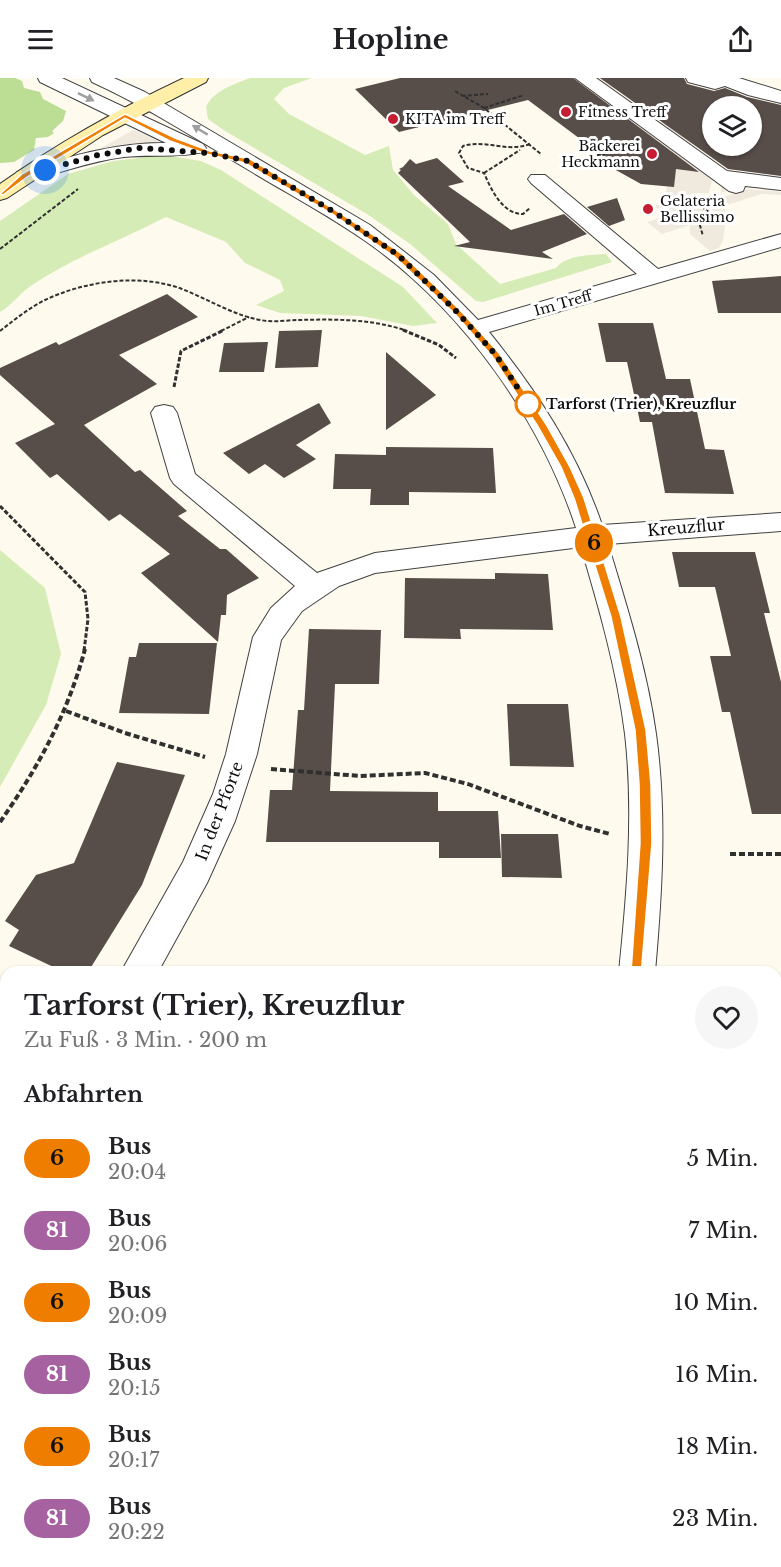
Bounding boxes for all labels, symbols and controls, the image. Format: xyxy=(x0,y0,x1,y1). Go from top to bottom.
icon: menu xyxy=(24,23,57,56)
text: Hopline xyxy=(332,23,449,56)
icon: share xyxy=(724,23,757,56)
one-way arrow xyxy=(78,92,95,102)
map controls xyxy=(702,96,762,156)
button: layers xyxy=(702,96,762,156)
place label: Fitness Treff xyxy=(578,103,668,121)
marker: Fitness Treff xyxy=(559,105,573,119)
place label: KITA im Treff xyxy=(405,110,506,128)
marker: KITA im Treff xyxy=(386,112,400,126)
one-way arrow xyxy=(191,125,208,135)
place label: Bäckerei Heckmann xyxy=(561,137,640,171)
marker: Bäckerei Heckmann xyxy=(645,147,659,161)
your location xyxy=(30,155,60,185)
place label: Gelateria Bellissimo xyxy=(660,192,734,226)
marker: Gelateria Bellissimo xyxy=(641,202,655,216)
street label: Im Treff xyxy=(532,286,596,320)
marker: Tarforst (Trier), Kreuzflur xyxy=(515,391,541,417)
place label: Tarforst (Trier), Kreuzflur xyxy=(546,395,736,413)
street label: Kreuzflur xyxy=(646,514,726,540)
line badge: 6 xyxy=(574,524,614,562)
text: 6 xyxy=(587,530,601,556)
street label: In der Pforte xyxy=(191,759,247,863)
button: heart xyxy=(695,986,758,1049)
text: Tarforst (Trier), Kreuzflur xyxy=(24,988,404,1023)
text: Zu Fuß · 3 Min. · 200 m xyxy=(24,1028,267,1052)
text: Abfahrten xyxy=(24,1081,143,1108)
text: Bus xyxy=(108,1133,151,1160)
text: 6 xyxy=(50,1145,64,1171)
text: 5 Min. xyxy=(687,1145,758,1172)
text: 20:04 xyxy=(108,1160,166,1184)
text: Bus xyxy=(108,1205,151,1232)
text: 81 xyxy=(46,1217,68,1243)
text: 7 Min. xyxy=(688,1217,758,1244)
text: 20:06 xyxy=(108,1232,167,1256)
text: Bus xyxy=(108,1277,151,1304)
text: 6 xyxy=(50,1289,64,1315)
text: 10 Min. xyxy=(674,1289,758,1316)
text: 20:09 xyxy=(108,1304,167,1328)
text: Bus xyxy=(108,1349,151,1376)
text: 81 xyxy=(46,1361,68,1387)
text: 16 Min. xyxy=(675,1361,758,1388)
text: 20:15 xyxy=(108,1376,161,1400)
text: Bus xyxy=(108,1421,151,1448)
text: 6 xyxy=(50,1433,64,1459)
text: 18 Min. xyxy=(676,1433,758,1460)
text: 20:17 xyxy=(108,1448,159,1472)
text: Bus xyxy=(108,1493,151,1520)
text: 81 xyxy=(46,1505,68,1531)
text: 23 Min. xyxy=(672,1505,758,1532)
text: 20:22 xyxy=(108,1520,165,1544)

